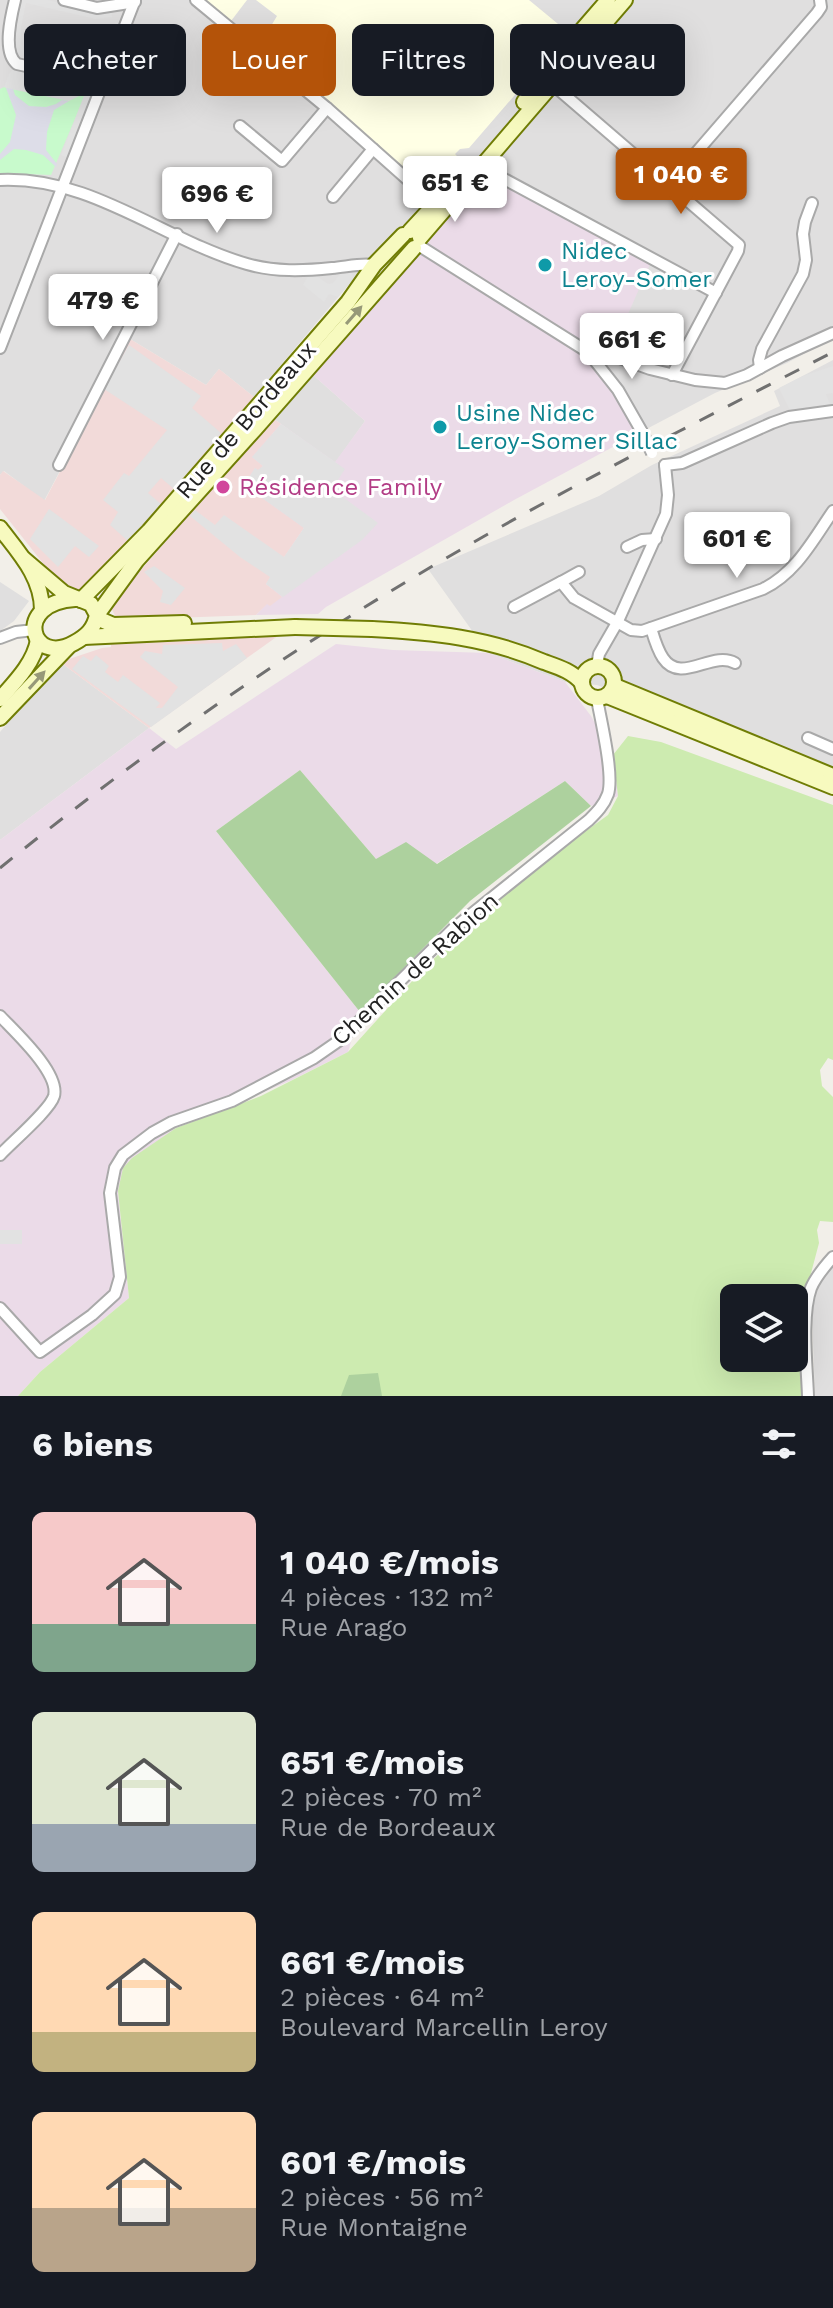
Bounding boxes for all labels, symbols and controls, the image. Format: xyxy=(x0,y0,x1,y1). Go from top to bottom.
chip: Acheter xyxy=(24,24,186,96)
chip: Louer xyxy=(202,24,336,96)
chip: Filtres xyxy=(352,24,494,96)
chip: Nouveau xyxy=(510,24,685,96)
pin: 1 040 € xyxy=(607,148,755,216)
pin: 651 € xyxy=(399,156,511,224)
text: 1 040 € xyxy=(634,159,728,189)
pin: 696 € xyxy=(161,167,273,235)
text: 651 € xyxy=(421,167,489,197)
text: 696 € xyxy=(180,178,254,208)
place label: Nidec Leroy-Somer xyxy=(561,237,712,293)
marker: Nidec Leroy-Somer xyxy=(536,256,554,274)
pin: 479 € xyxy=(47,274,159,342)
text: 479 € xyxy=(66,285,140,315)
one-way arrow xyxy=(345,306,362,326)
pin: 661 € xyxy=(576,313,688,381)
text: 661 € xyxy=(598,324,666,354)
street label: Rue de Bordeaux xyxy=(170,336,322,504)
place label: Usine Nidec Leroy-Somer Sillac xyxy=(456,399,678,455)
marker: Usine Nidec Leroy-Somer Sillac xyxy=(431,418,449,436)
place label: Résidence Family xyxy=(239,473,443,501)
marker: Résidence Family xyxy=(214,478,232,496)
pin: 601 € xyxy=(681,512,793,580)
text: 601 € xyxy=(702,523,772,553)
one-way arrow xyxy=(27,671,45,690)
street label: Chemin de Rabion xyxy=(326,887,504,1051)
map controls xyxy=(720,1284,808,1372)
button: layers xyxy=(720,1284,808,1372)
icon: filters xyxy=(757,1422,801,1466)
text: 6 biens xyxy=(32,1424,153,1464)
text: 1 040 €/mois xyxy=(280,1542,499,1582)
icon: home xyxy=(96,1544,192,1640)
text: 4 pièces · 132 m² xyxy=(280,1582,493,1612)
text: Rue Arago xyxy=(280,1612,407,1642)
text: 651 €/mois xyxy=(280,1742,464,1782)
icon: home xyxy=(96,1744,192,1840)
text: 2 pièces · 70 m² xyxy=(280,1782,481,1812)
text: Rue de Bordeaux xyxy=(280,1812,496,1842)
text: 661 €/mois xyxy=(280,1942,465,1982)
icon: home xyxy=(96,1944,192,2040)
text: 2 pièces · 64 m² xyxy=(280,1982,484,2012)
text: Boulevard Marcellin Leroy xyxy=(280,2012,608,2042)
text: 601 €/mois xyxy=(280,2142,466,2182)
icon: home xyxy=(96,2144,192,2240)
text: 2 pièces · 56 m² xyxy=(280,2182,483,2212)
text: Rue Montaigne xyxy=(280,2212,468,2242)

